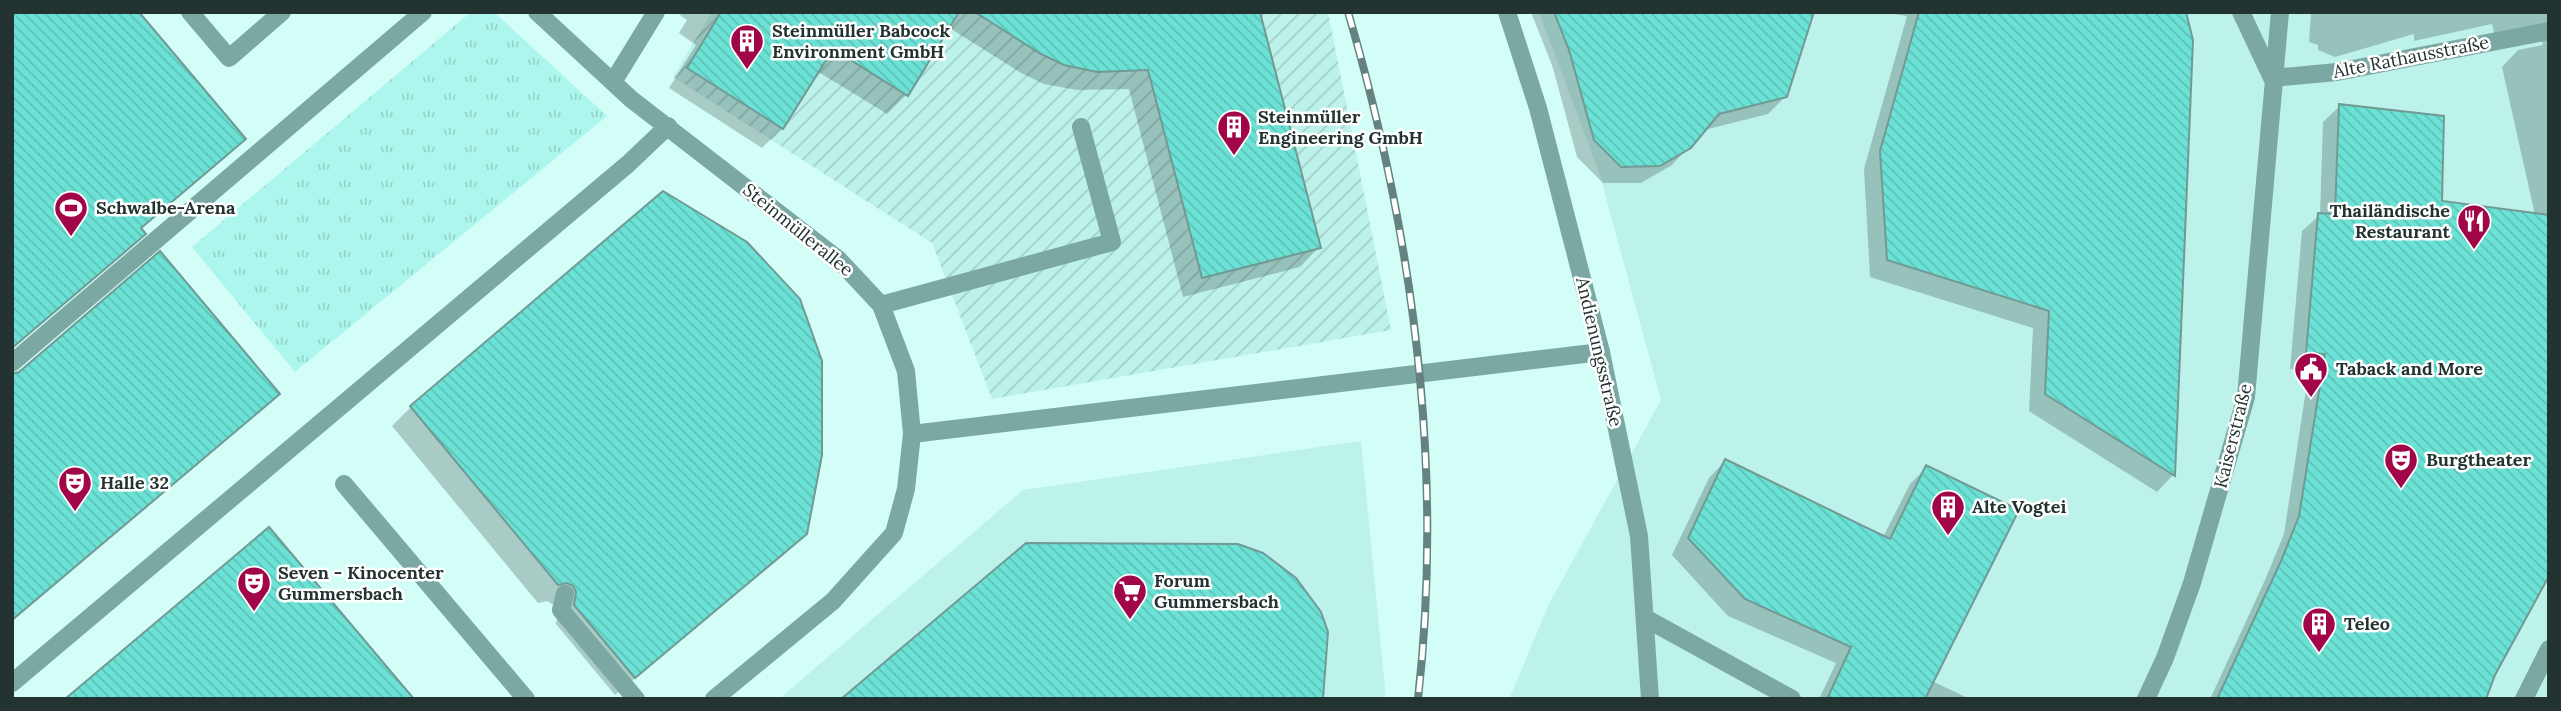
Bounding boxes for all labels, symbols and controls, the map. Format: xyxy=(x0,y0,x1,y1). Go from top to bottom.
place label: Steinmüller Babcock Environment GmbH xyxy=(772,19,950,63)
building icon: Steinmüller Babcock Environment GmbH xyxy=(728,22,766,71)
street label: Alte Rathausstraße xyxy=(2330,30,2491,83)
place label: Steinmüller Engineering GmbH xyxy=(1258,105,1423,149)
building icon: Steinmüller Engineering GmbH xyxy=(1215,108,1253,157)
street label: Steinmüllerallee xyxy=(738,178,858,281)
sports icon: Schwalbe-Arena xyxy=(52,189,90,238)
place label: Schwalbe-Arena xyxy=(96,196,236,219)
place label: Thailändische Restaurant xyxy=(2330,199,2451,243)
restaurant icon: Thailändische Restaurant xyxy=(2455,202,2493,251)
street label: Andienungsstraße xyxy=(1571,274,1628,429)
public building icon: Taback and More xyxy=(2292,350,2330,399)
place label: Taback and More xyxy=(2336,357,2483,380)
street label: Kaiserstraße xyxy=(2208,381,2257,490)
theatre icon: Burgtheater xyxy=(2382,441,2420,490)
place label: Burgtheater xyxy=(2426,448,2532,471)
theatre icon: Halle 32 xyxy=(56,464,94,513)
place label: Halle 32 xyxy=(100,471,169,494)
building icon: Alte Vogtei xyxy=(1929,488,1967,537)
place label: Alte Vogtei xyxy=(1972,495,2066,518)
place label: Seven - Kinocenter Gummersbach xyxy=(278,561,444,605)
theatre icon: Seven - Kinocenter Gummersbach xyxy=(235,564,273,613)
place label: Forum Gummersbach xyxy=(1154,569,1279,613)
supermarket icon: Forum Gummersbach xyxy=(1111,572,1149,621)
building icon: Teleo xyxy=(2300,605,2338,654)
place label: Teleo xyxy=(2344,612,2390,635)

